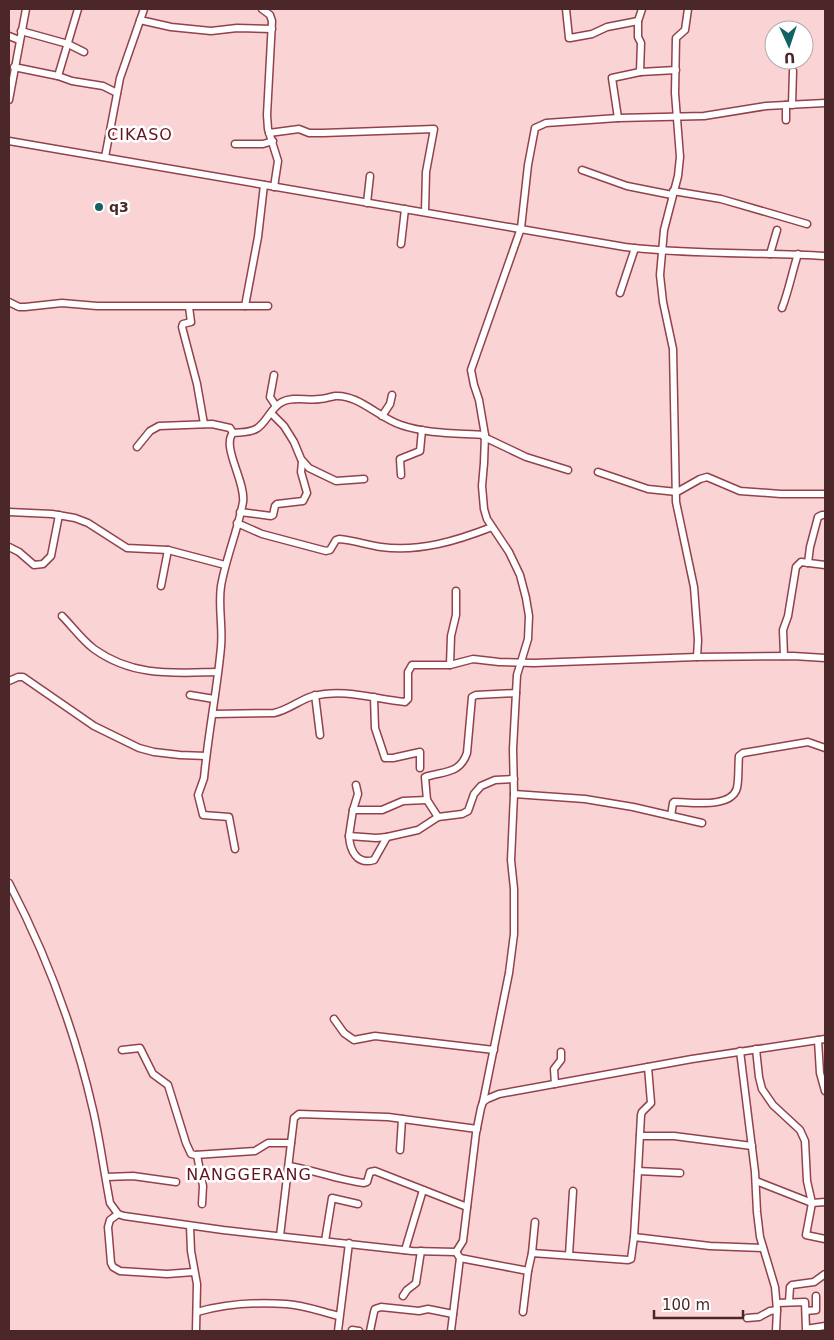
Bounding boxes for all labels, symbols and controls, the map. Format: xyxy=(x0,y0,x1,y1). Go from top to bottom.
north arrow xyxy=(764,20,814,70)
text: U xyxy=(784,50,796,66)
district label: CIKASO xyxy=(107,125,173,144)
place label: q3 xyxy=(109,199,129,215)
marker: q3 xyxy=(93,201,105,213)
district label: NANGGERANG xyxy=(186,1165,312,1184)
scale bar xyxy=(654,1288,743,1320)
text: 100 m xyxy=(662,1296,710,1314)

